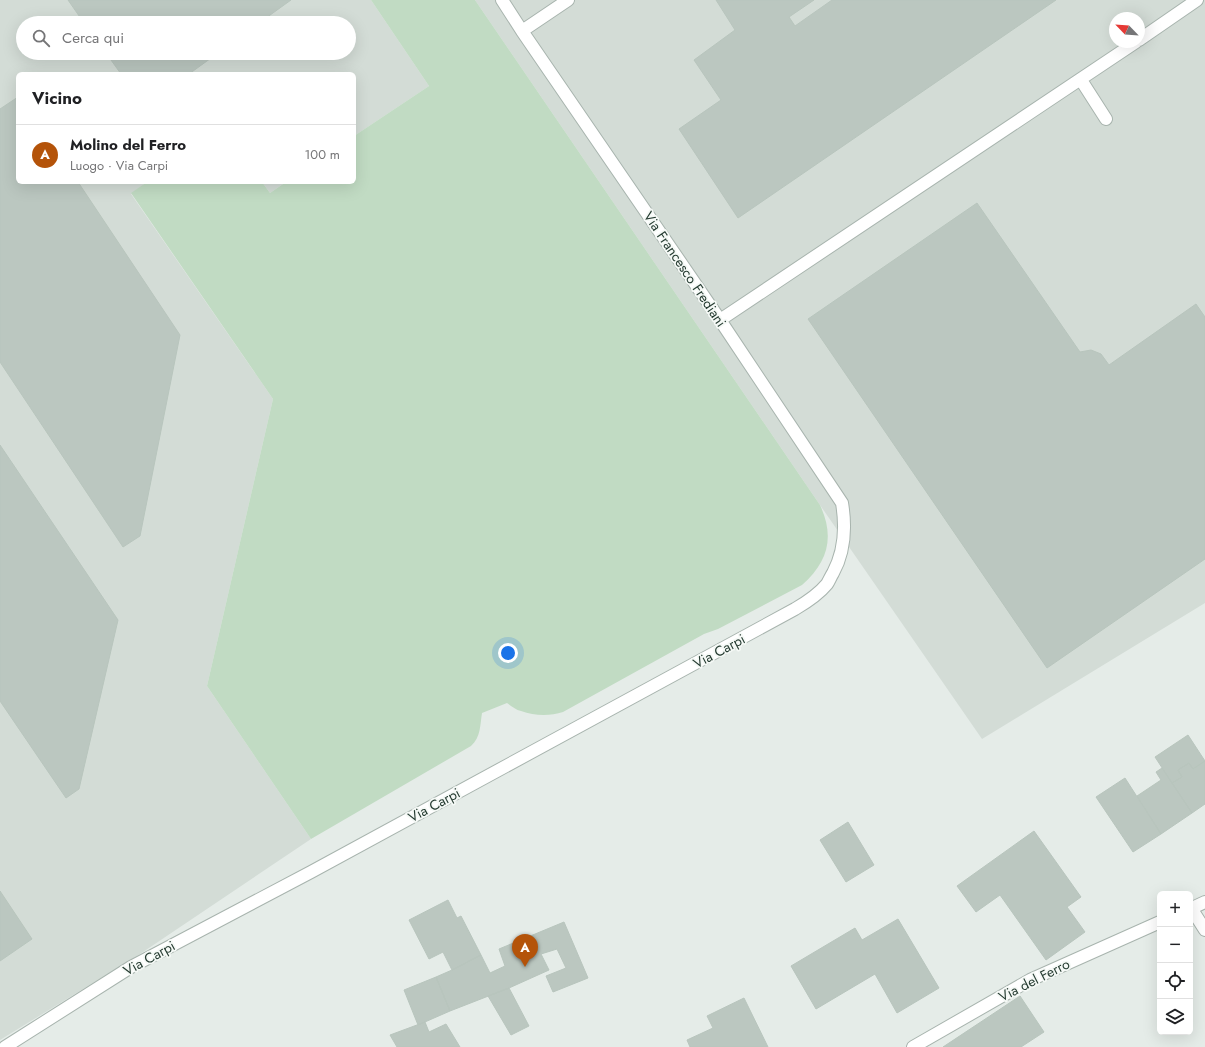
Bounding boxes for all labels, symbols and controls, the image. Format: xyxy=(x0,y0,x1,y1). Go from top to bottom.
north arrow xyxy=(1109,12,1145,48)
search box xyxy=(16,16,356,60)
icon: search xyxy=(30,27,52,49)
text: Cerca qui xyxy=(62,27,124,49)
text: Vicino xyxy=(32,86,82,110)
text: Molino del Ferro xyxy=(70,134,186,156)
text: A xyxy=(40,145,50,164)
text: 100 m xyxy=(305,145,340,164)
text: Luogo · Via Carpi xyxy=(70,156,168,175)
street label: Via Francesco Frediani xyxy=(639,207,731,331)
street label: Via Carpi xyxy=(689,629,749,673)
your location xyxy=(498,643,518,663)
street label: Via Carpi xyxy=(404,783,464,827)
map controls xyxy=(1157,891,1193,1035)
button: + xyxy=(1157,891,1193,927)
button: − xyxy=(1157,927,1193,963)
pin: A xyxy=(512,934,538,967)
street label: Via Carpi xyxy=(119,936,179,980)
street label: Via del Ferro xyxy=(995,953,1073,1006)
button: locate xyxy=(1157,963,1193,999)
button: layers xyxy=(1157,999,1193,1035)

